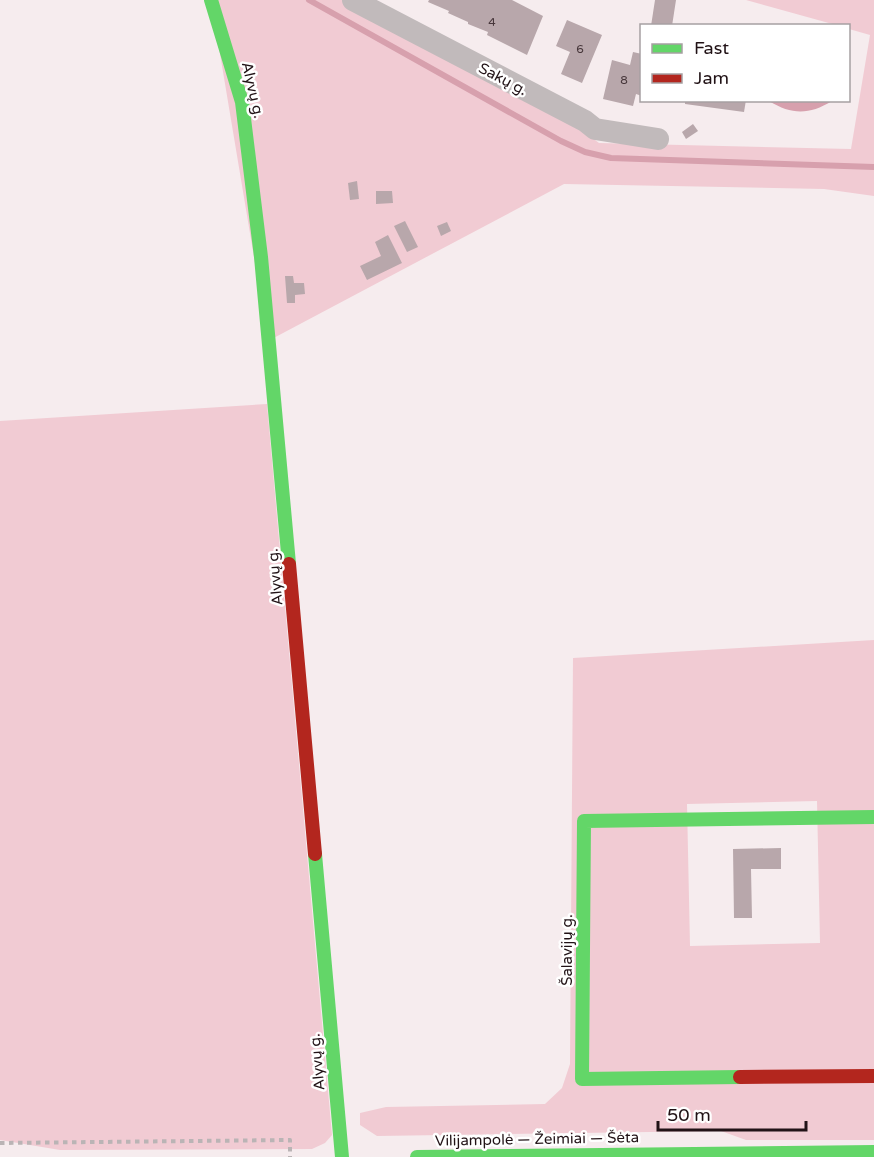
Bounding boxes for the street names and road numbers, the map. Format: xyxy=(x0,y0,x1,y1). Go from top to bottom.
street label: Sakų g. xyxy=(476,59,530,99)
street label: Alyvų g. xyxy=(238,60,268,120)
street label: Alyvų g. xyxy=(264,548,286,606)
street label: Šalavijų g. xyxy=(558,914,576,986)
street label: Alyvų g. xyxy=(306,1033,328,1091)
street label: Vilijampolė — Žeimiai — Šėta xyxy=(435,1128,639,1150)

